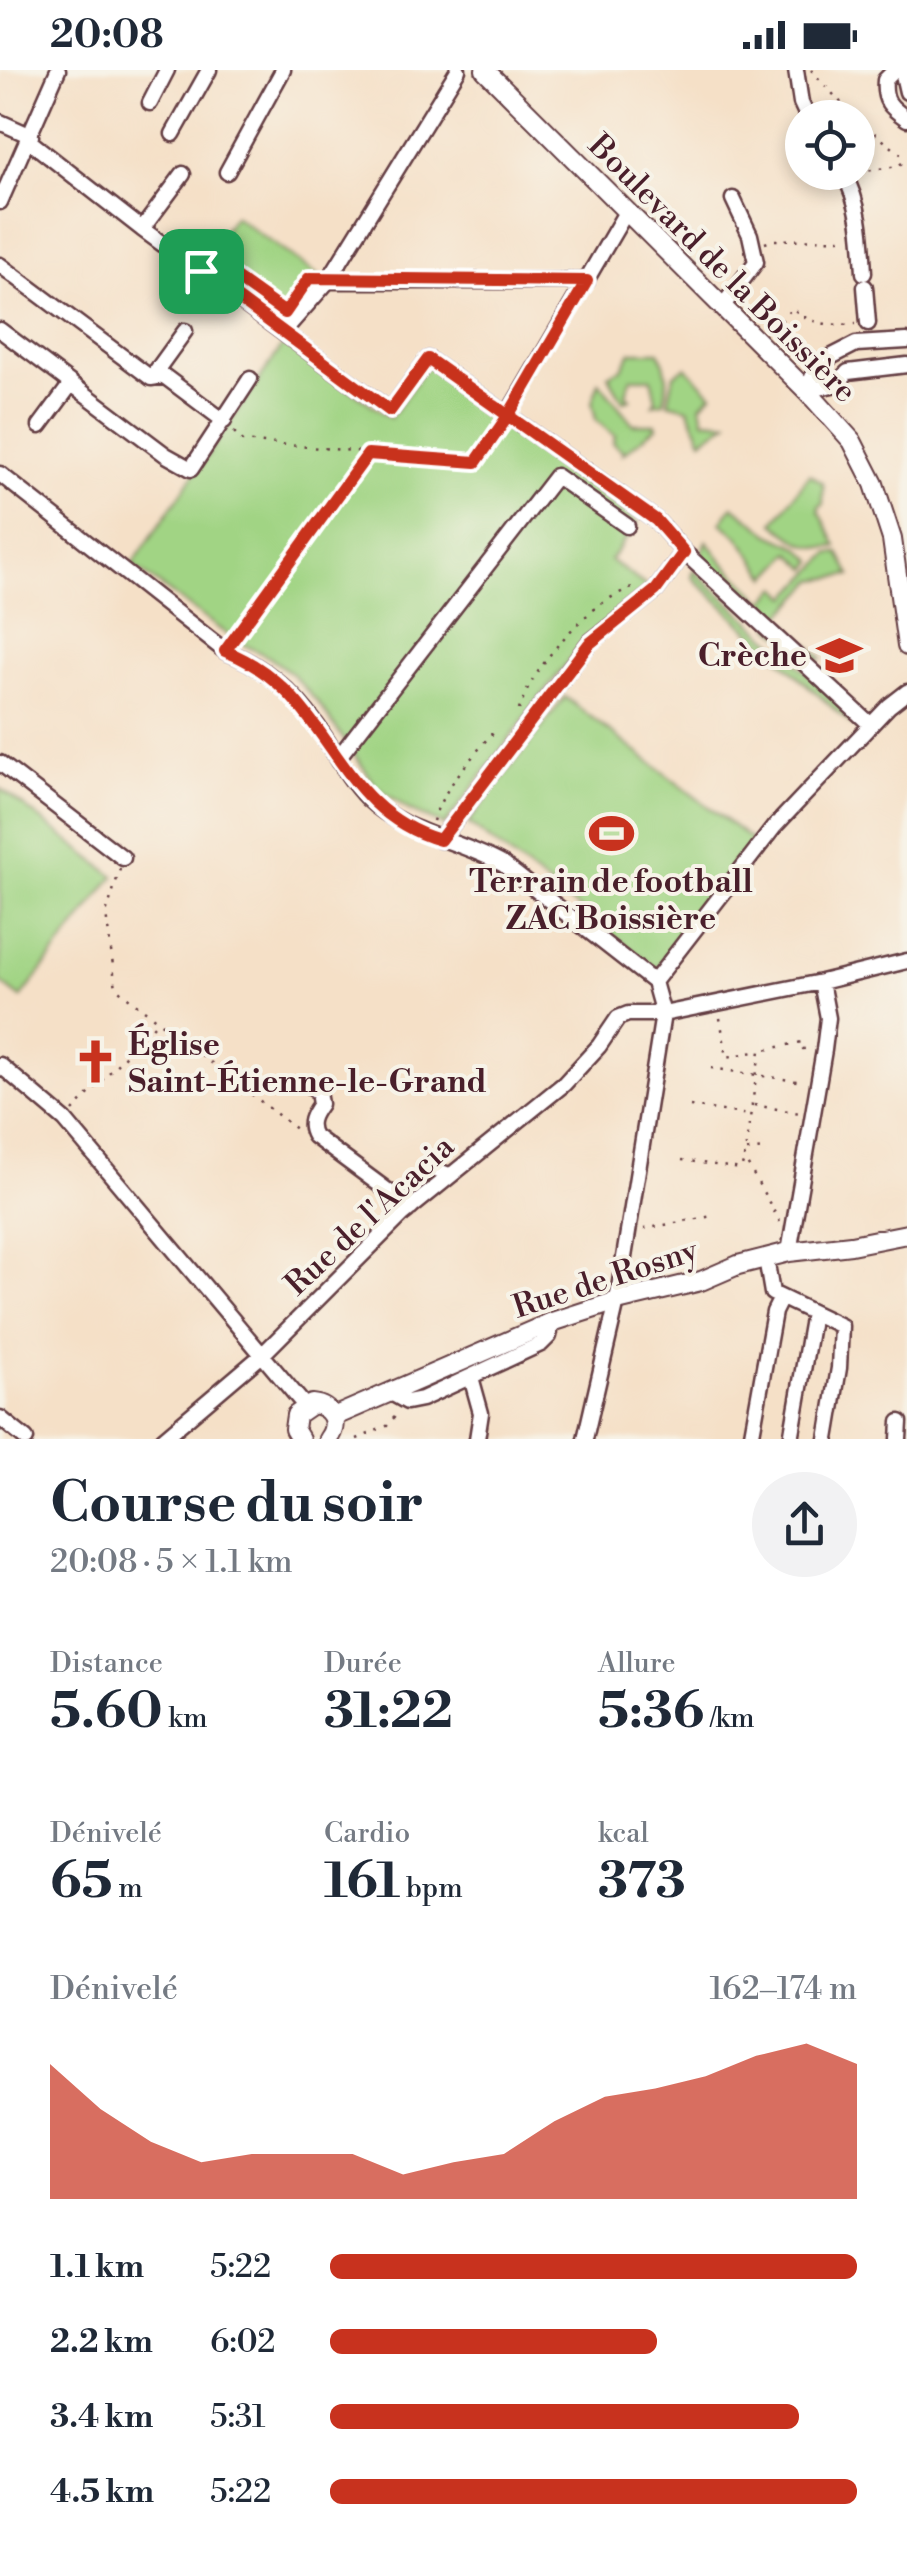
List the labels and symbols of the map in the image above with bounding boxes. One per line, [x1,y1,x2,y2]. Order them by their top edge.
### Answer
street label: Boulevard de la Boissière [579,125,865,411]
pin [159,229,244,314]
school or university icon: Crèche [816,631,864,679]
place label: Crèche [698,636,807,676]
sports icon: Terrain de football ZAC Boissière [587,809,635,857]
place label: Terrain de football ZAC Boissière [469,862,753,939]
place label: Église Saint-Étienne-le-Grand [128,1023,487,1102]
church icon: Église Saint-Étienne-le-Grand [71,1038,119,1086]
street label: Rue de l'Acacia [277,1127,463,1304]
street label: Rue de Rosny [508,1230,703,1328]

